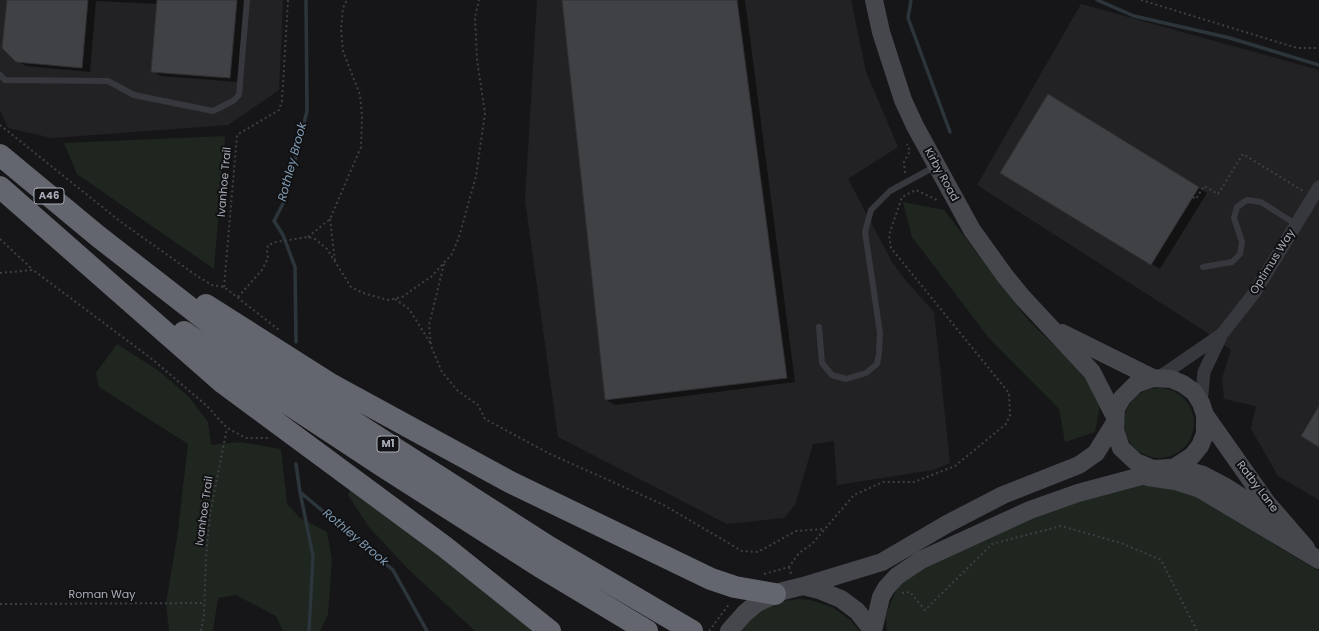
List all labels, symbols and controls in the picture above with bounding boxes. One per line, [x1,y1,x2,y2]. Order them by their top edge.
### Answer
water label: Rothley Brook [276,121,310,203]
street label: Kirby Road [921,146,961,204]
street label: Ivanhoe Trail [215,147,235,217]
road number: A46 [34,188,64,204]
street label: Optimus Way [1248,227,1298,297]
road number: M1 [377,436,399,452]
street label: Ratby Lane [1233,459,1281,515]
street label: Ivanhoe Trail [194,475,216,547]
water label: Rothley Brook [319,506,391,570]
street label: Roman Way [69,588,135,602]

